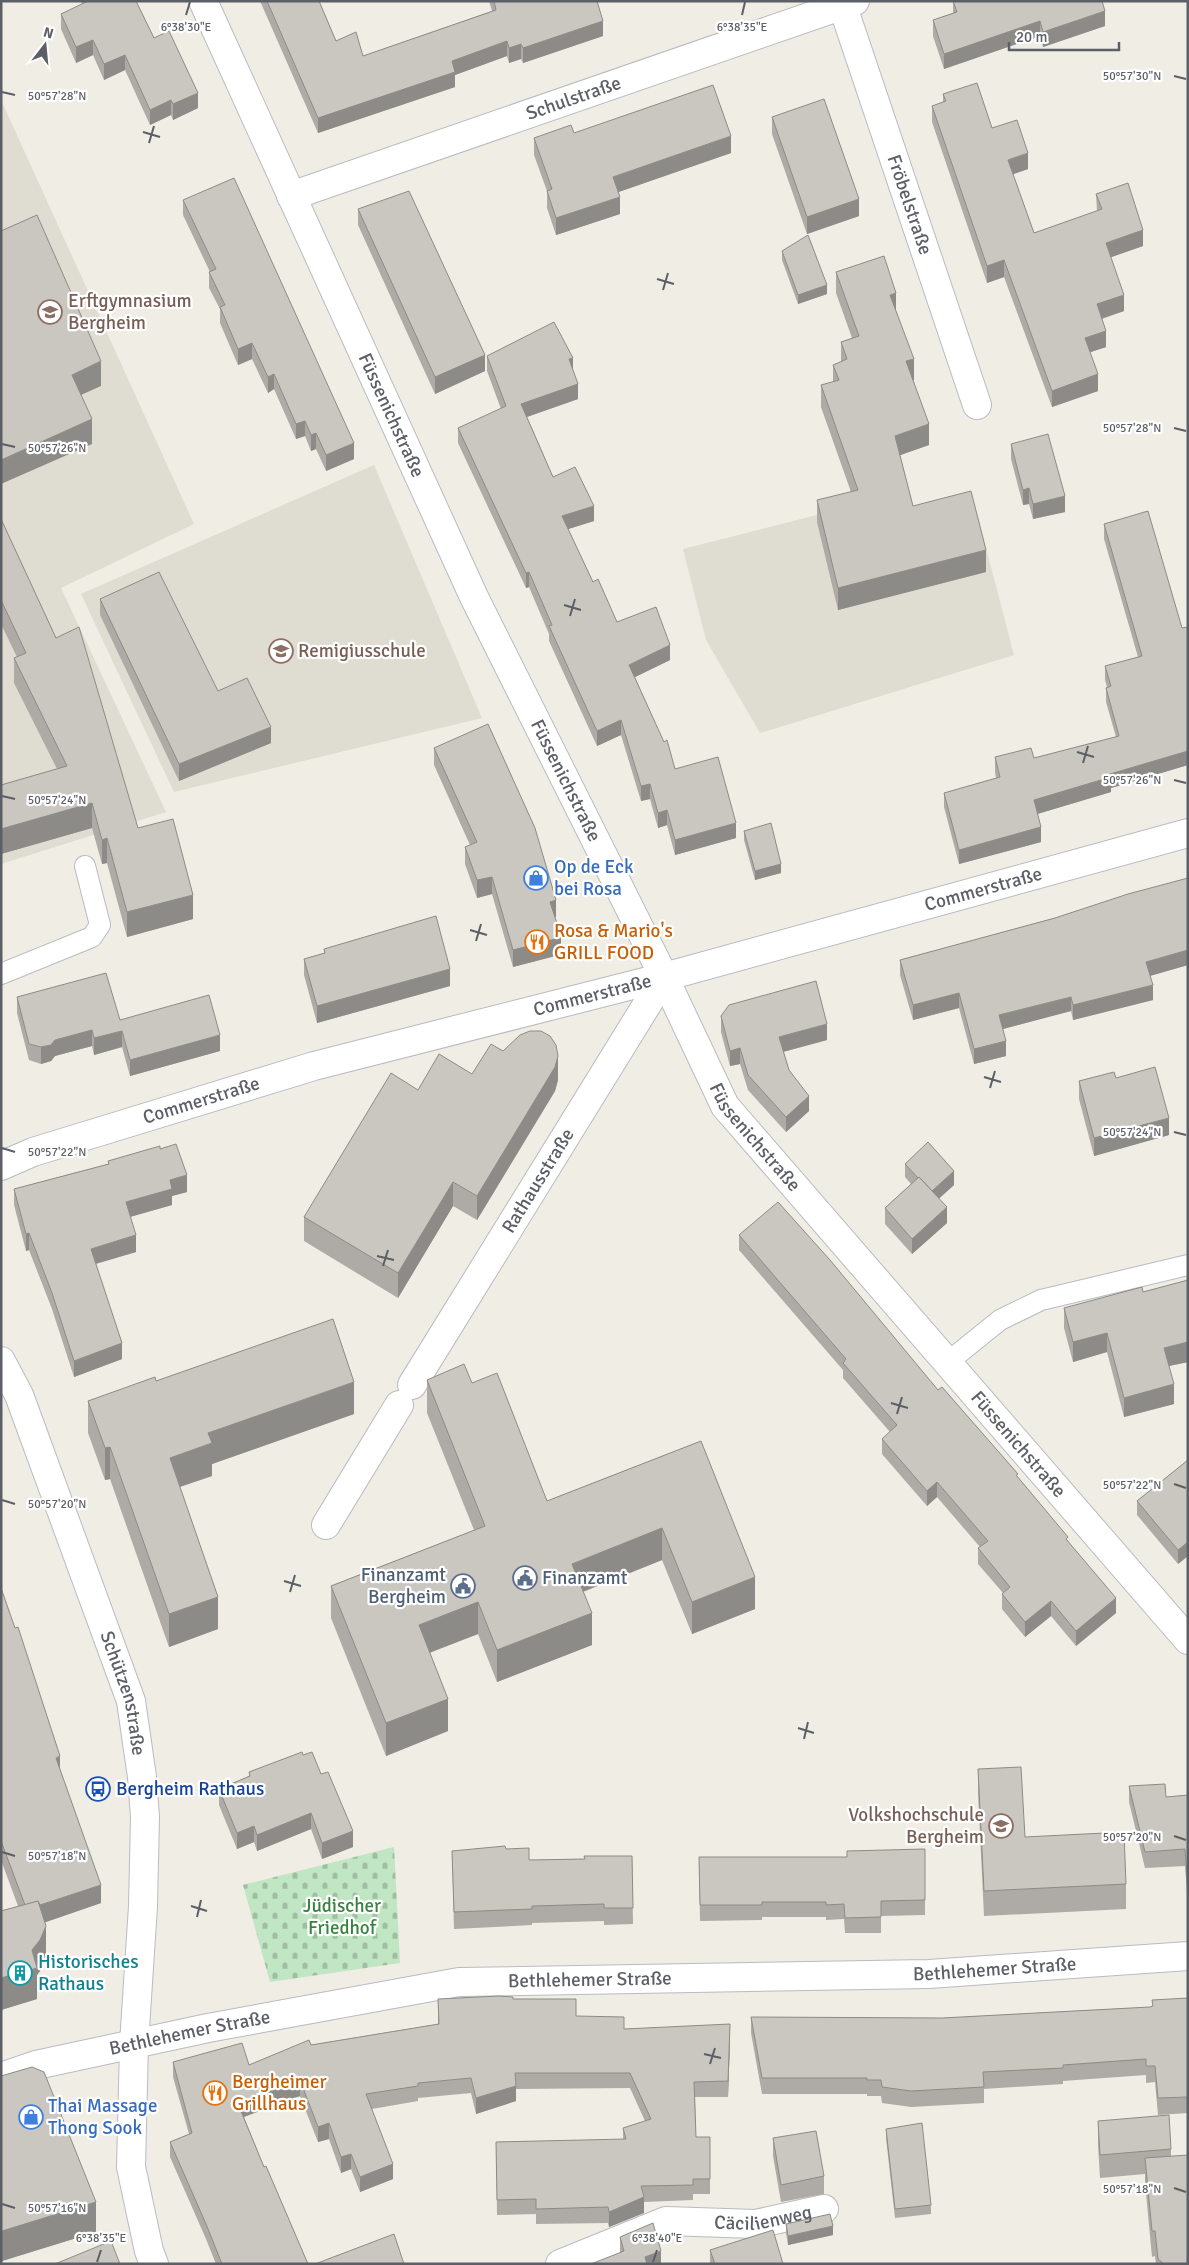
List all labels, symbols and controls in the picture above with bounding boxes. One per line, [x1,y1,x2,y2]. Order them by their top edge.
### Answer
north arrow [20,20,70,70]
text: 6°38'30"E [161,20,212,35]
text: 6°38'35"E [717,20,768,35]
scale bar [1009,20,1119,52]
text: N [41,23,55,42]
text: 20 m [1016,28,1047,46]
text: 50°57'30"N [1103,69,1161,84]
street label: Schulstraße [523,71,624,126]
text: 50°57'28"N [28,89,86,104]
street label: Fröbelstraße [882,152,938,258]
place label: Erftgymnasium Bergheim [68,289,192,335]
school or university icon: Erftgymnasium Bergheim [37,299,63,325]
street label: Füssenichstraße [353,349,430,481]
text: 50°57'28"N [1103,421,1161,436]
text: 50°57'26"N [28,441,86,456]
school or university icon: Remigiusschule [268,638,294,664]
place label: Remigiusschule [298,639,426,663]
street label: Füssenichstraße [525,715,606,846]
text: 50°57'26"N [1103,773,1161,788]
text: 50°57'24"N [28,793,86,808]
place label: Op de Eck bei Rosa [554,855,634,901]
street label: Commerstraße [922,862,1045,917]
shop icon: Op de Eck bei Rosa [523,865,549,891]
place label: Rosa & Mario's GRILL FOOD [554,919,673,965]
restaurant icon: Rosa & Mario's GRILL FOOD [524,929,550,955]
street label: Commerstraße [531,969,654,1022]
street label: Commerstraße [140,1071,263,1130]
street label: Füssenichstraße [704,1079,806,1197]
street label: Rathausstraße [497,1124,580,1238]
text: 50°57'24"N [1103,1125,1161,1140]
text: 50°57'22"N [28,1145,86,1160]
street label: Füssenichstraße [965,1386,1071,1503]
text: 50°57'22"N [1103,1478,1161,1493]
text: 50°57'20"N [28,1497,86,1512]
place label: Finanzamt Bergheim [361,1563,446,1609]
public building icon: Finanzamt [512,1565,538,1591]
place label: Finanzamt [542,1566,628,1590]
public building icon: Finanzamt Bergheim [450,1573,476,1599]
street label: Schützenstraße [94,1628,151,1757]
bus stop icon: Bergheim Rathaus [85,1776,111,1802]
place label: Bergheim Rathaus [116,1777,264,1801]
place label: Volkshochschule Bergheim [848,1803,984,1849]
school or university icon: Volkshochschule Bergheim [988,1813,1014,1839]
text: 50°57'20"N [1103,1830,1161,1845]
text: 50°57'18"N [28,1849,86,1864]
park label: Jüdischer Friedhof [303,1894,381,1940]
place label: Historisches Rathaus [38,1950,139,1996]
street label: Bethlehemer Straße [913,1952,1077,1986]
building icon: Historisches Rathaus [7,1960,33,1986]
street label: Bethlehemer Straße [508,1966,672,1993]
street label: Bethlehemer Straße [107,2005,272,2061]
place label: Bergheimer Grillhaus [232,2070,327,2116]
restaurant icon: Bergheimer Grillhaus [202,2080,228,2106]
place label: Thai Massage Thong Sook [48,2094,157,2140]
shop icon: Thai Massage Thong Sook [18,2104,44,2130]
text: 50°57'18"N [1103,2182,1161,2197]
street label: Cäcilienweg [714,2200,814,2236]
text: 50°57'16"N [28,2201,86,2216]
text: 6°38'35"E [76,2231,127,2246]
text: 6°38'40"E [632,2231,683,2246]

